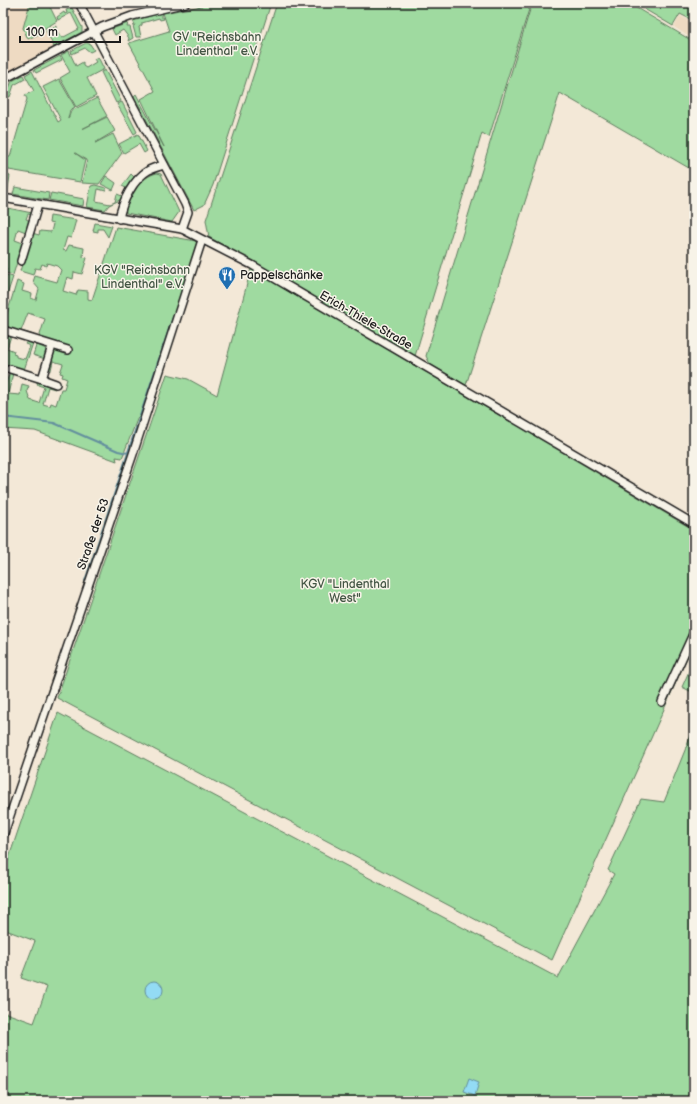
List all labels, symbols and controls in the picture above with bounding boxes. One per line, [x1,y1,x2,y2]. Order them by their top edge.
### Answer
scale bar [20,18,120,44]
text: 100 m [26,25,58,40]
park label: GV "Reichsbahn Lindenthal" e.V. [173,30,261,59]
park label: KGV "Reichsbahn Lindenthal" e.V. [94,263,190,292]
restaurant icon: Pappelschänke [217,265,237,290]
place label: Pappelschänke [240,268,323,283]
street label: Erich-Thiele-Straße [317,288,415,353]
street label: Straße der 53 [74,496,113,572]
park label: KGV "Lindenthal West" [301,577,389,606]

